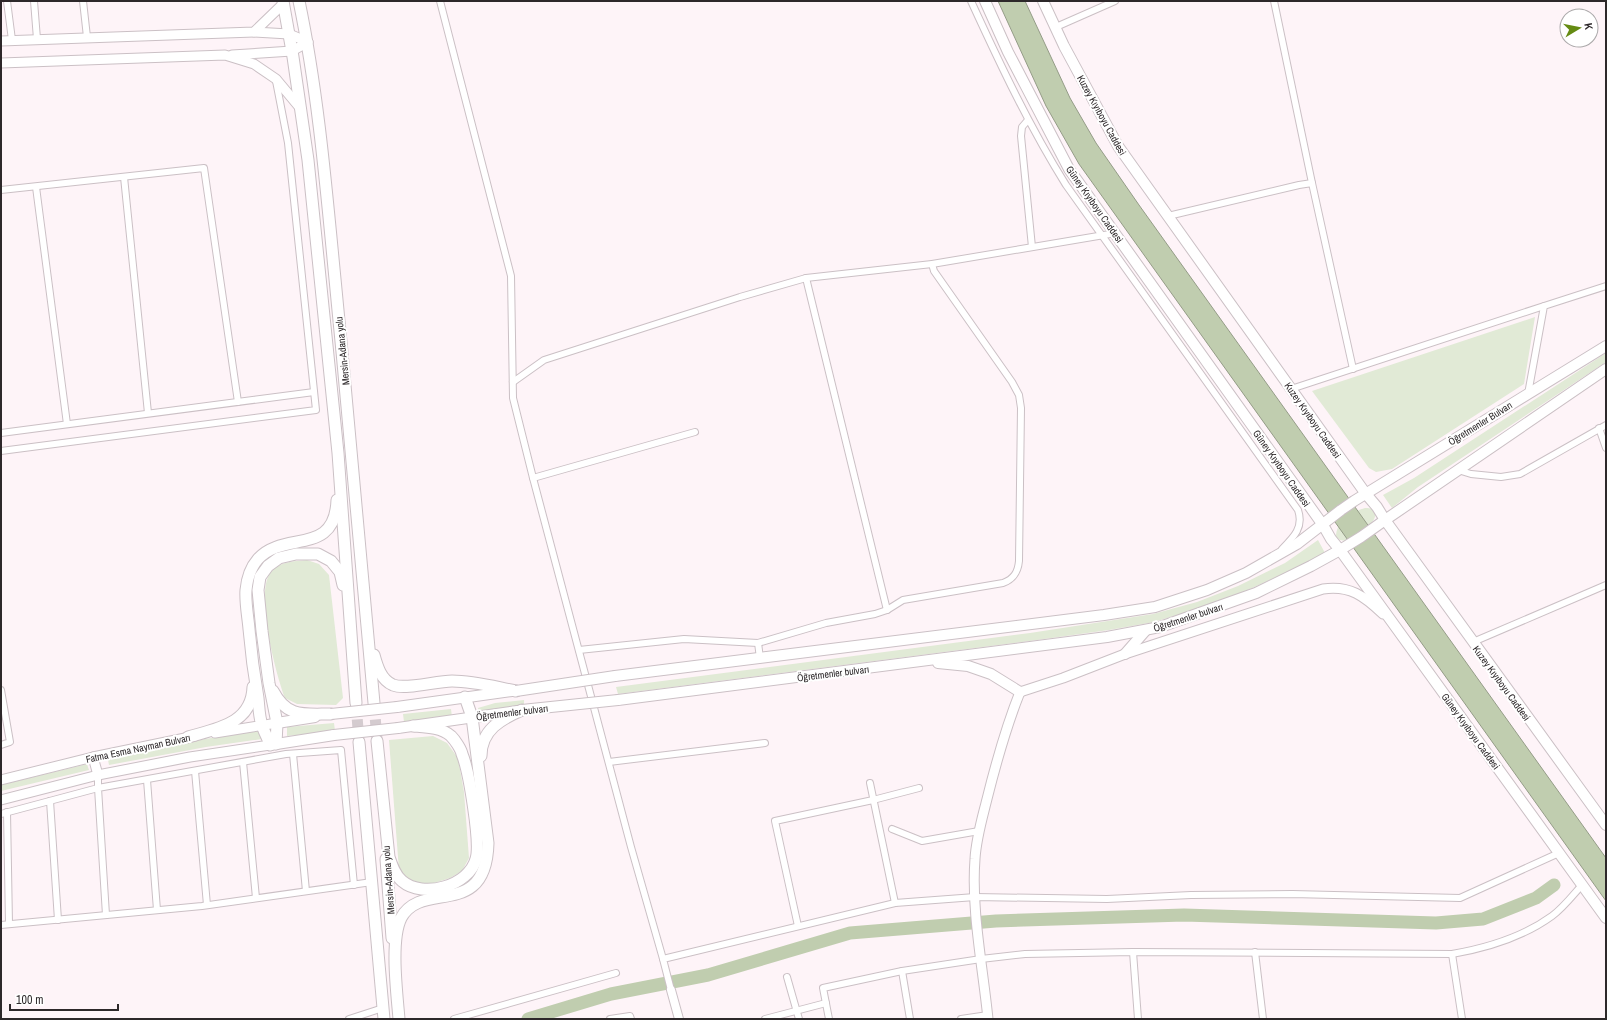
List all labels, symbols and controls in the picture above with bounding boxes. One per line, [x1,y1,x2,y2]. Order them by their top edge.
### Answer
north arrow [1559,8,1599,48]
text: K [1581,22,1596,31]
street label: Kuzey Kıyıboyu Caddesi [1074,73,1129,158]
street label: Güney Kıyıboyu Caddesi [1063,163,1126,245]
street label: Mersin-Adana yolu [332,316,353,386]
street label: Kuzey Kıyıboyu Caddesi [1282,380,1344,461]
street label: Öğretmenler Bulvarı [1446,398,1515,448]
street label: Güney Kıyıboyu Caddesi [1250,427,1313,509]
street label: Öğretmenler bulvarı [1152,600,1225,635]
street label: Kuzey Kıyıboyu Caddesi [1470,643,1533,723]
street label: Öğretmenler bulvarı [796,663,870,684]
street label: Güney Kıyıboyu Caddesi [1439,691,1503,772]
street label: Öğretmenler bulvarı [475,702,549,723]
street label: Fatma Esma Nayman Bulvarı [85,731,192,766]
street label: Mersin-Adana yolu [380,845,397,915]
scale bar [10,986,118,1012]
text: 100 m [16,992,43,1008]

